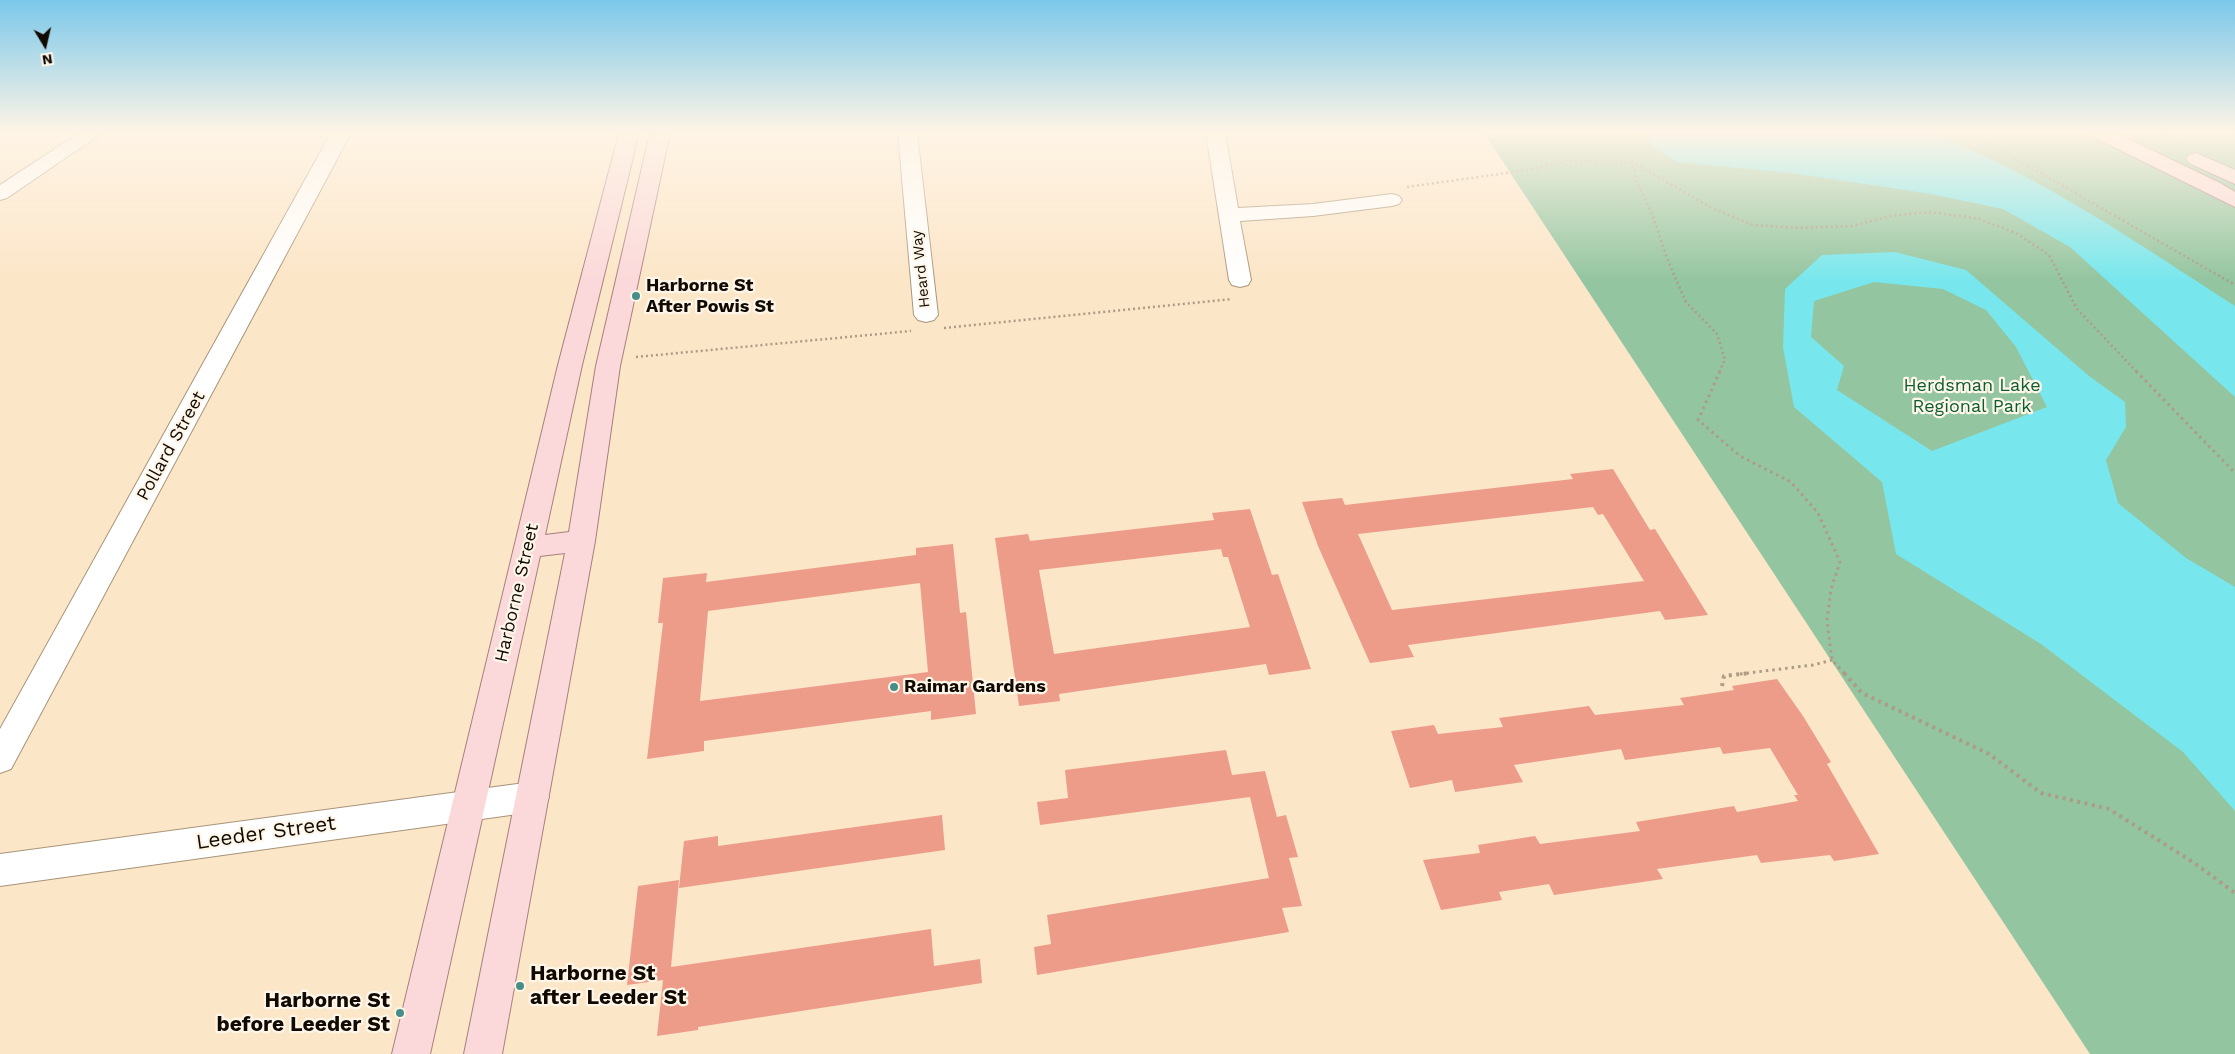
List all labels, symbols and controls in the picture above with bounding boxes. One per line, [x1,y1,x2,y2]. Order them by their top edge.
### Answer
north arrow [20,20,70,70]
text: N [41,51,54,69]
street label: Heard Way [908,229,934,309]
place label: Harborne St After Powis St [646,275,774,318]
marker: Harborne St After Powis St [630,290,642,302]
park label: Herdsman Lake Regional Park [1903,375,2041,418]
street label: Pollard Street [132,388,210,504]
street label: Harborne Street [491,521,543,665]
place label: Raimar Gardens [904,676,1046,698]
marker: Raimar Gardens [888,681,900,693]
street label: Leeder Street [195,811,337,855]
place label: Harborne St after Leeder St [530,961,686,1011]
marker: Harborne St after Leeder St [514,980,526,992]
place label: Harborne St before Leeder St [217,988,390,1038]
marker: Harborne St before Leeder St [394,1007,406,1019]

